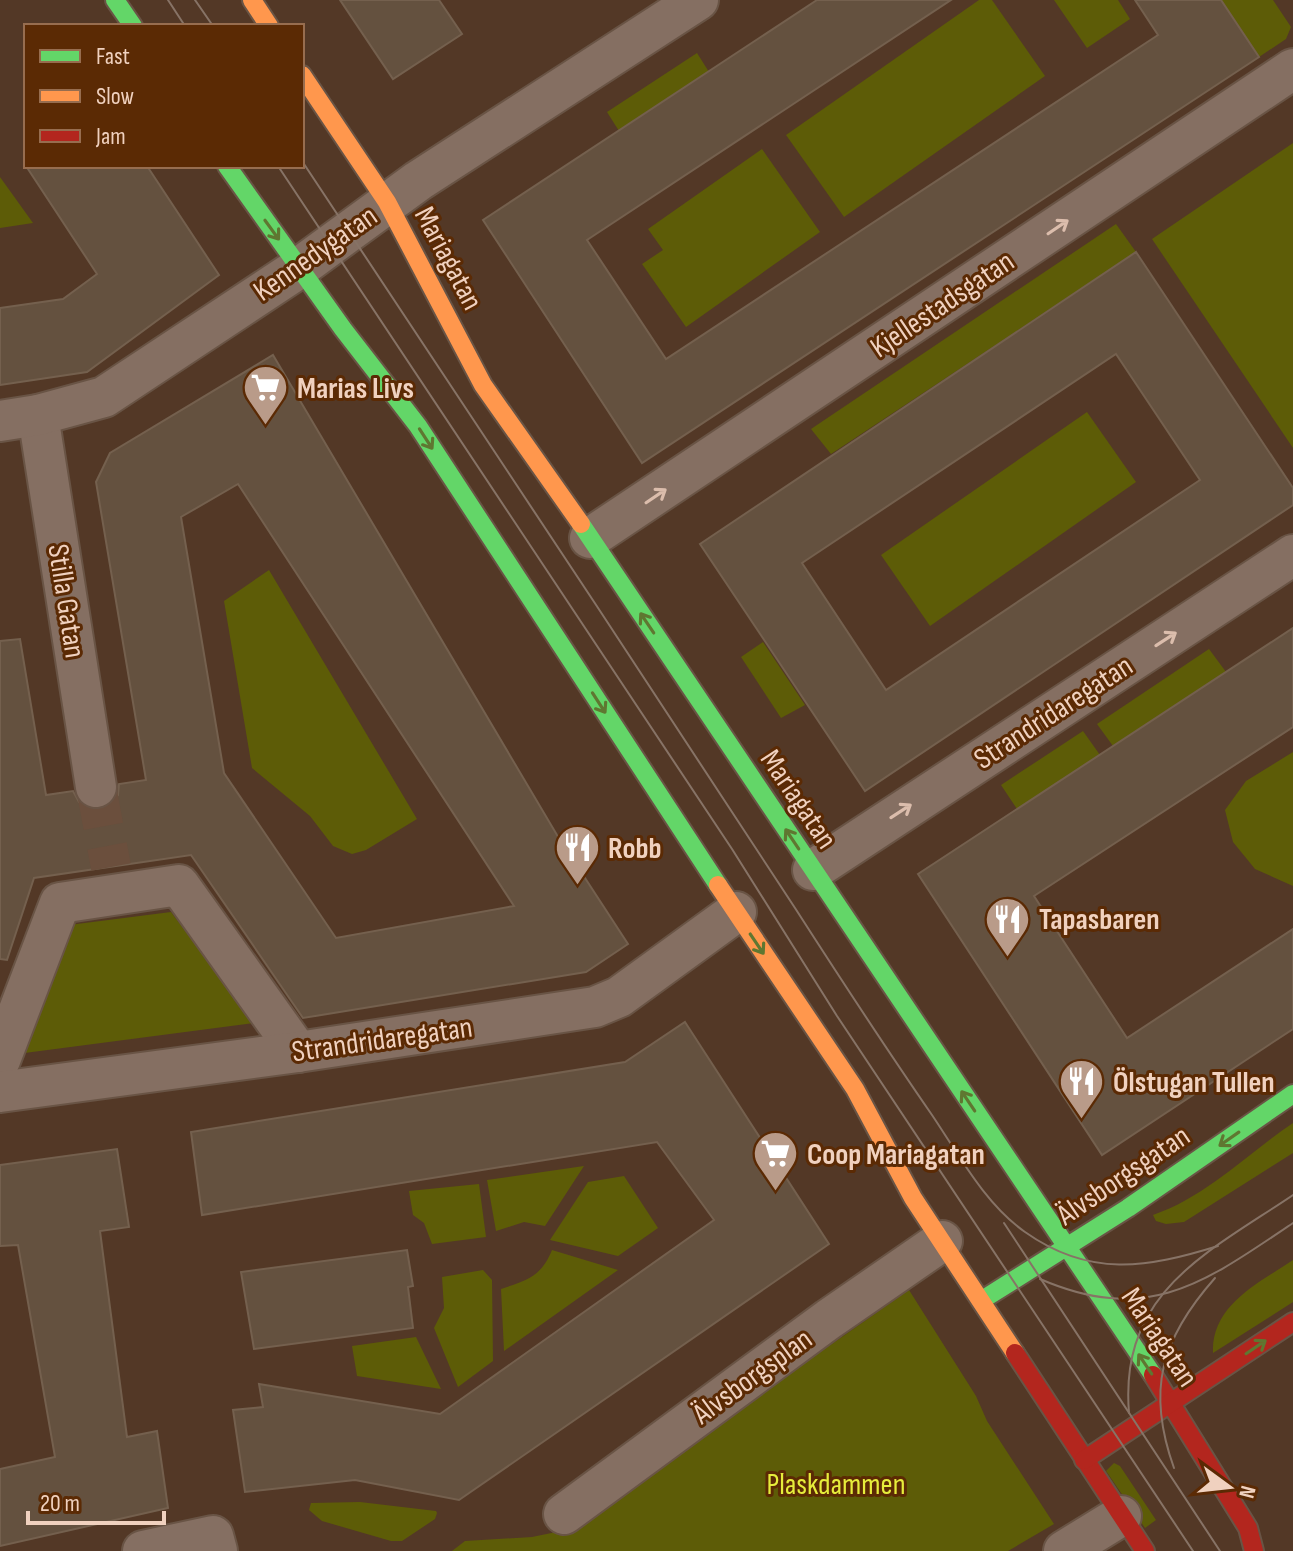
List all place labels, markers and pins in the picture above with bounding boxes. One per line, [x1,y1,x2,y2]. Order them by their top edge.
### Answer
supermarket icon: Marias Livs [242,364,290,427]
place label: Marias Livs [297,371,414,407]
restaurant icon: Robb [553,824,601,887]
place label: Robb [608,831,662,867]
restaurant icon: Tapasbaren [984,895,1032,958]
place label: Tapasbaren [1039,902,1160,938]
restaurant icon: Ölstugan Tullen [1058,1058,1106,1121]
place label: Ölstugan Tullen [1113,1065,1275,1101]
supermarket icon: Coop Mariagatan [752,1130,800,1193]
place label: Coop Mariagatan [807,1137,985,1173]

